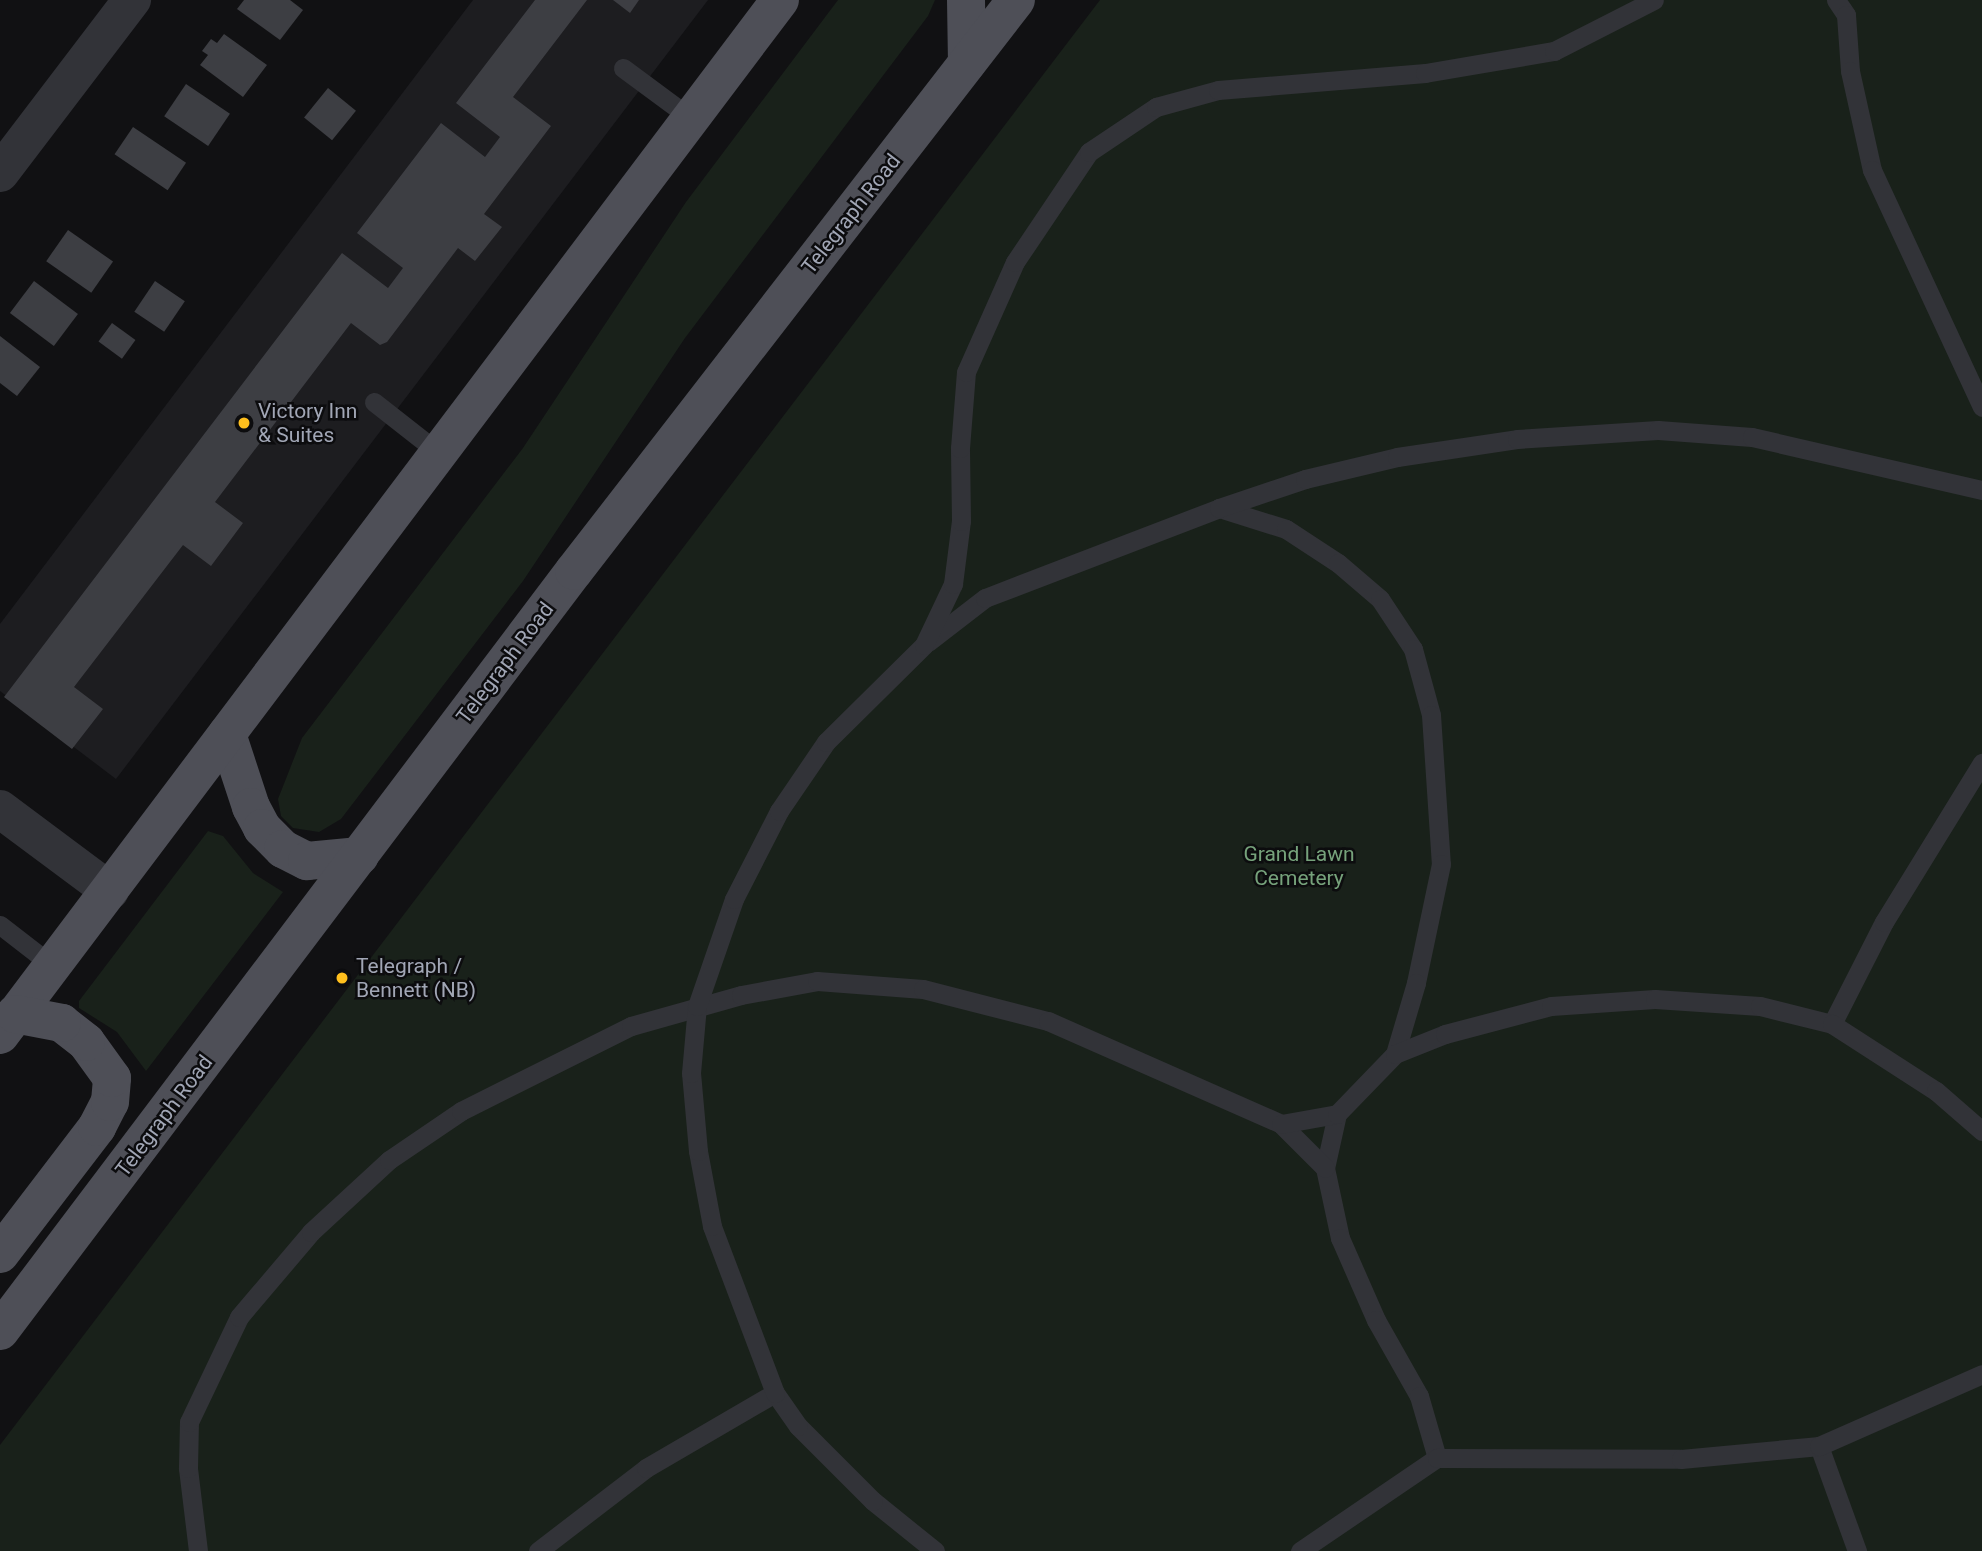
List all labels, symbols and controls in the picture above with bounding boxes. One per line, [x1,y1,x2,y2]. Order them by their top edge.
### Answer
street label: Telegraph Road [796,149,906,279]
place label: Victory Inn & Suites [258,398,357,448]
marker: Victory Inn & Suites [236,415,252,431]
street label: Telegraph Road [451,597,559,729]
park label: Grand Lawn Cemetery [1243,841,1355,891]
place label: Telegraph / Bennett (NB) [356,953,476,1003]
marker: Telegraph / Bennett (NB) [334,970,350,986]
street label: Telegraph Road [110,1050,218,1182]

